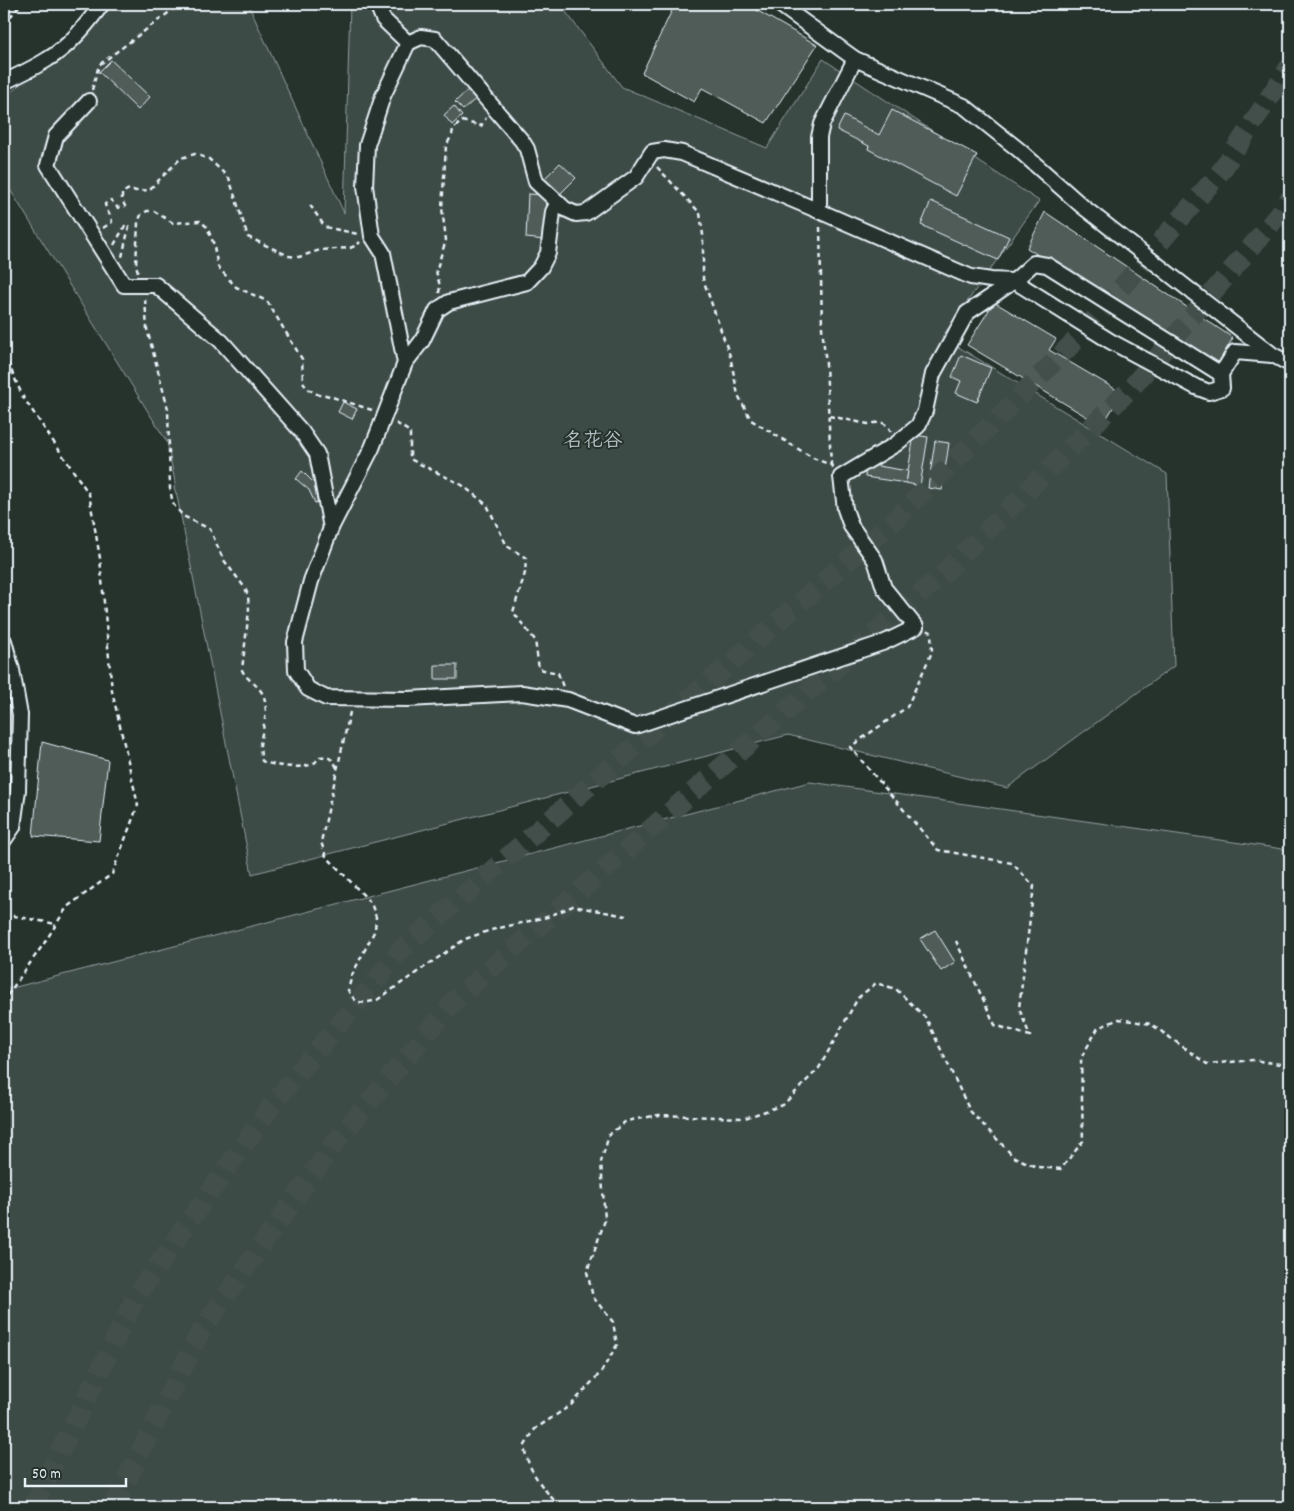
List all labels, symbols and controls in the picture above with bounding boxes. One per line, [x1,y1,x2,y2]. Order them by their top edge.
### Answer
park label: 名花谷 [563,428,623,456]
scale bar [25,1456,126,1488]
text: 50 m [32,1464,61,1486]

